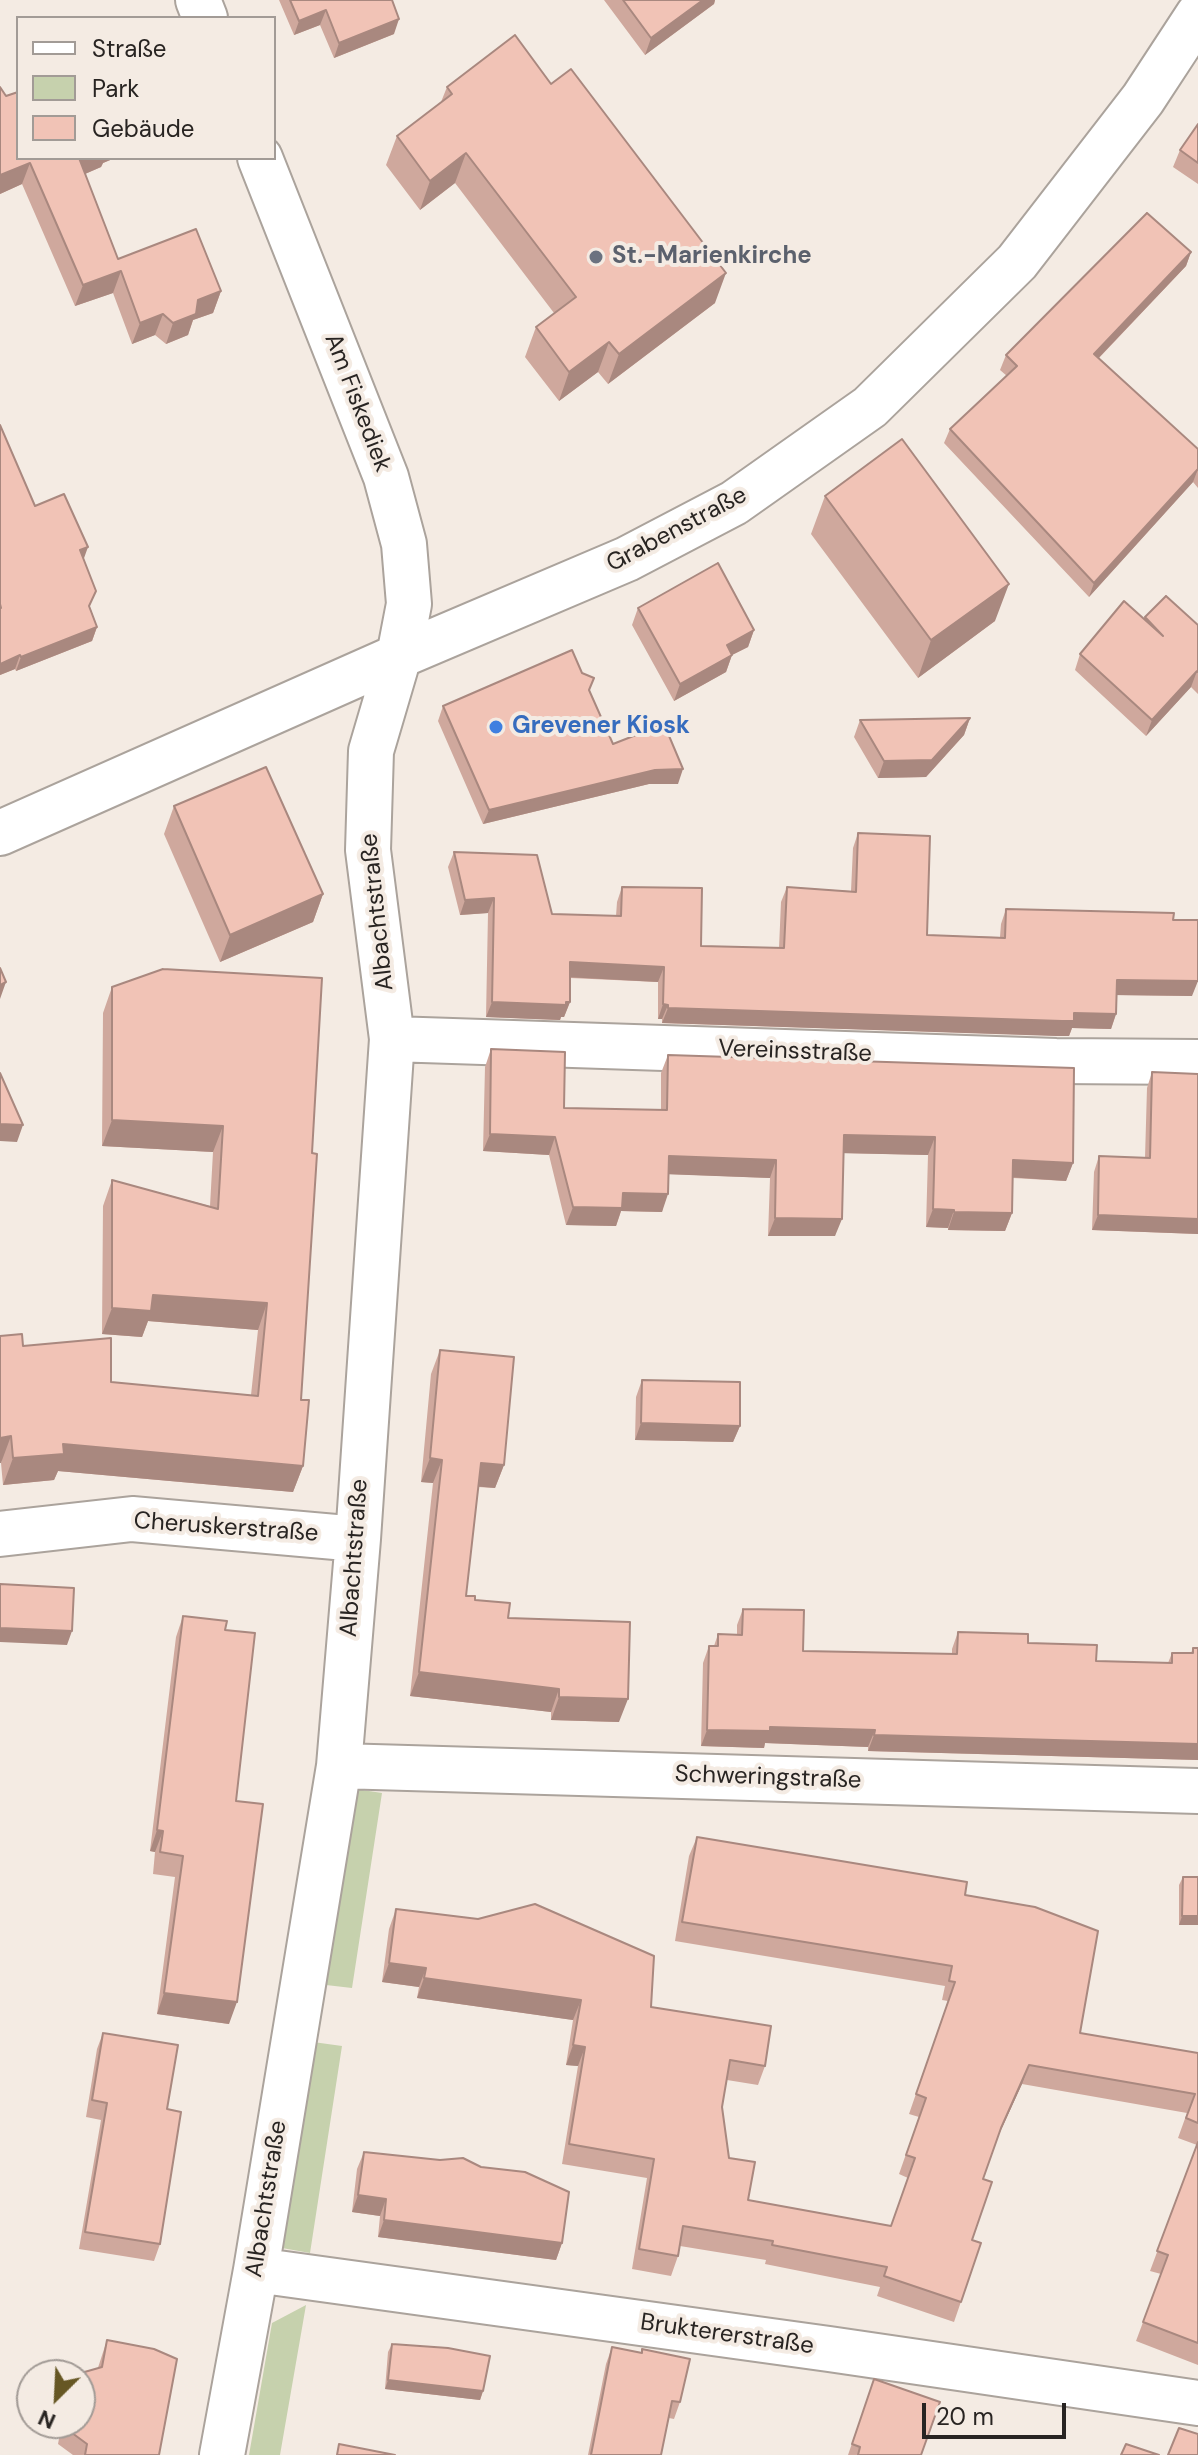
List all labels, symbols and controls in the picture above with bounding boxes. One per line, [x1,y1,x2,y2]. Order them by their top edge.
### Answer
legend [16,16,276,160]
text: Straße [92,33,166,64]
text: Park [92,73,139,104]
text: Gebäude [92,113,194,144]
place label: St.-Marienkirche [612,243,812,271]
marker: St.-Marienkirche [587,248,605,266]
street label: Am Fiskediek [317,330,397,476]
street label: Grabenstraße [602,481,752,579]
place label: Grevener Kiosk [512,713,690,741]
marker: Grevener Kiosk [487,718,505,736]
street label: Albachtstraße [355,832,401,992]
street label: Vereinsstraße [718,1035,872,1069]
street label: Albachtstraße [335,1478,375,1638]
street label: Cheruskerstraße [133,1507,319,1549]
street label: Schweringstraße [674,1760,862,1796]
street label: Albachtstraße [240,2119,294,2279]
street label: Bruktererstraße [638,2309,816,2361]
north arrow [16,2359,96,2439]
scale bar [926,2387,1070,2437]
text: 20 m [936,2401,994,2432]
text: N [34,2403,60,2436]

